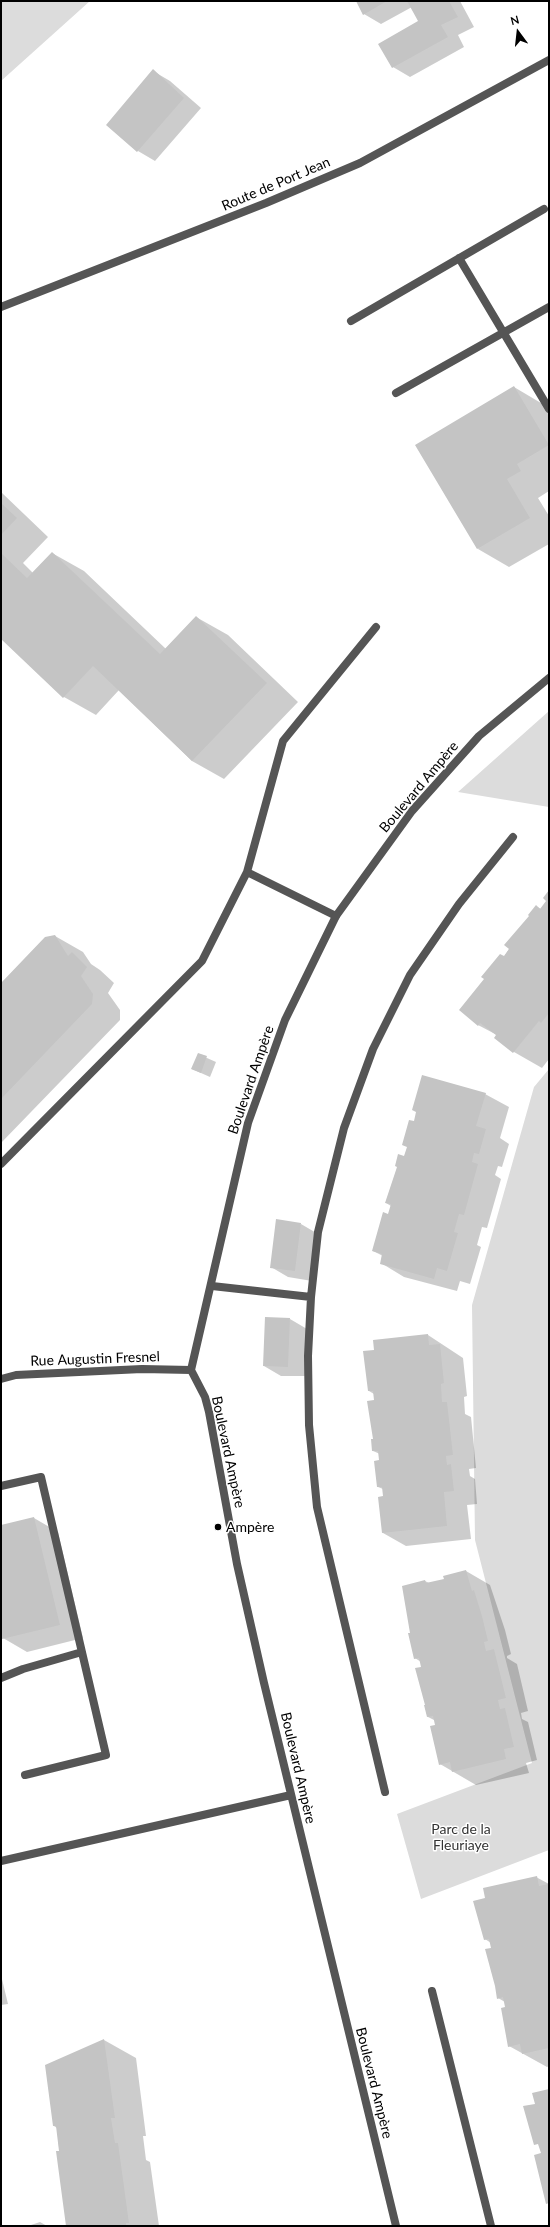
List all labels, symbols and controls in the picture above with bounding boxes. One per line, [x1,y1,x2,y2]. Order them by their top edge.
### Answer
north arrow [498,12,538,52]
text: N [509,13,521,27]
street label: Route de Port Jean [219,154,333,214]
street label: Boulevard Ampère [376,738,462,836]
street label: Boulevard Ampère [225,1023,277,1137]
street label: Rue Augustin Fresnel [30,1348,160,1370]
street label: Boulevard Ampère [208,1395,248,1509]
place label: Ampère [226,1519,274,1535]
marker: Ampère [213,1522,223,1532]
street label: Boulevard Ampère [277,1711,319,1825]
park label: Parc de la Fleuriaye [431,1821,491,1854]
street label: Boulevard Ampère [352,2026,396,2140]

